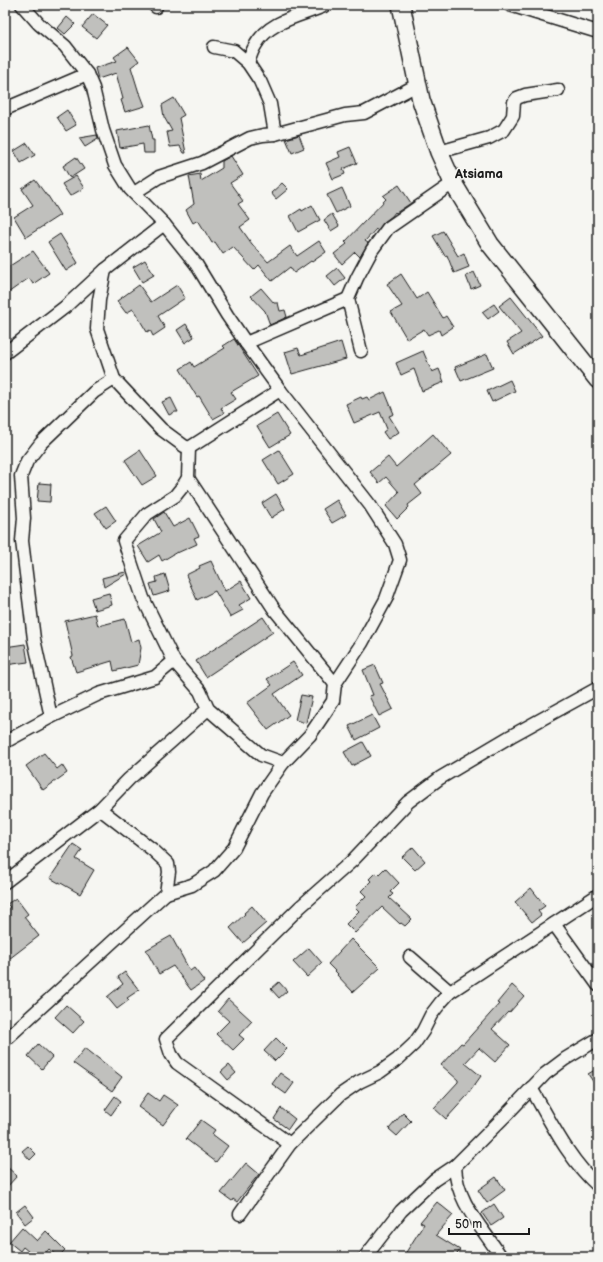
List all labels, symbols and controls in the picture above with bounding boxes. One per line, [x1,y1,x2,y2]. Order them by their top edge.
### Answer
district label: Atsiama [454,166,503,182]
scale bar [449,1210,529,1236]
text: 50 m [455,1217,482,1232]

